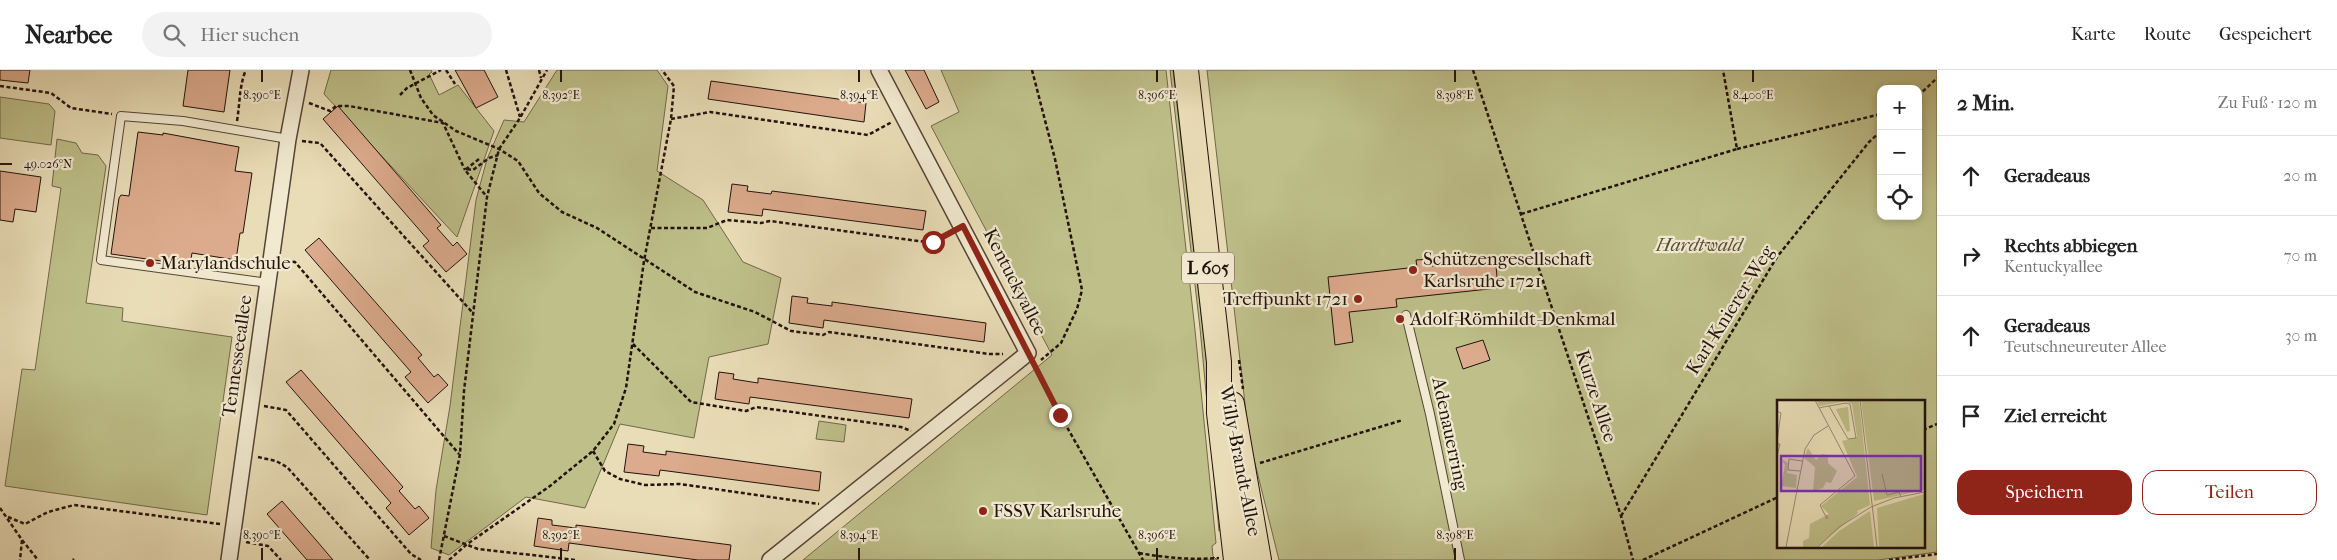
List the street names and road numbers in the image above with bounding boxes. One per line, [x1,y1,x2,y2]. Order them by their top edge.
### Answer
street label: Kentuckyallee [979,225,1051,339]
street label: Karl-Knierer-Weg [1681,241,1779,379]
road number: L 605 [1182,252,1234,284]
street label: Tennesseeallee [218,294,256,418]
street label: Kurze Allee [1571,347,1621,445]
street label: Adenauerring [1427,375,1473,493]
street label: Willy-Brandt-Allee [1214,383,1265,538]

